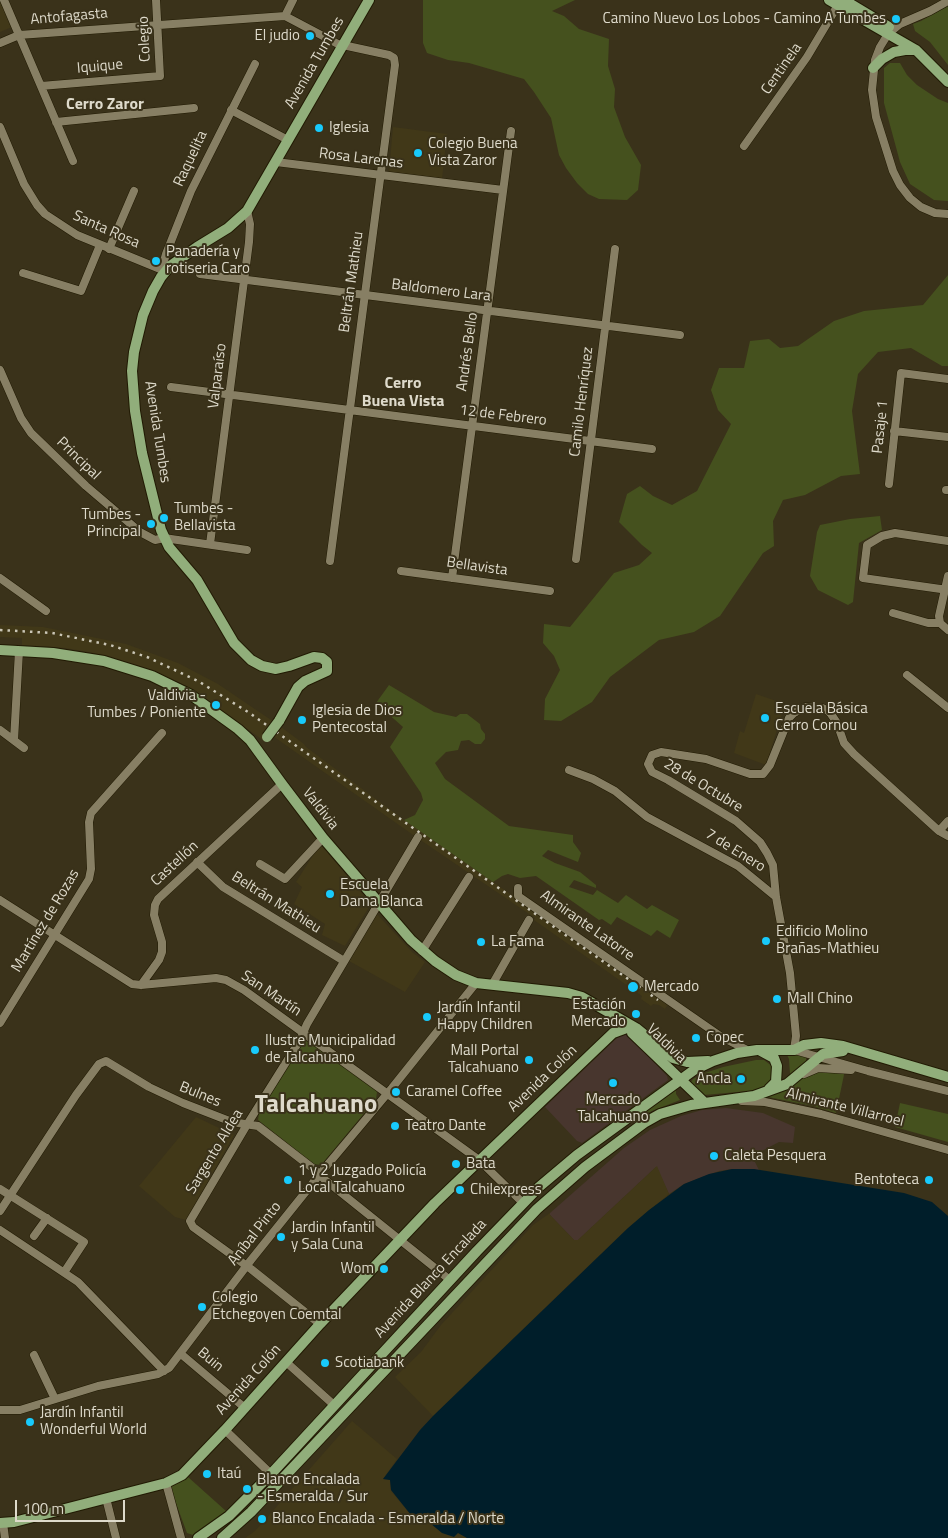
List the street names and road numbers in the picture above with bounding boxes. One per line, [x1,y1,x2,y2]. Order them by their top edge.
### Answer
street label: Antofagasta [30,5,108,29]
street label: Avenida Tumbes [281,14,349,112]
street label: Colegio [135,16,155,62]
street label: Centinela [758,40,806,98]
street label: Iquique [76,56,124,78]
street label: Raquelita [170,128,212,190]
street label: Rosa Larenas [318,145,404,173]
street label: Santa Rosa [70,207,142,253]
street label: Beltrán Mathieu [336,230,368,334]
street label: Baldomero Lara [390,276,492,306]
street label: Andrés Bello [454,311,482,393]
street label: Valparaíso [205,342,231,410]
street label: Camilo Henríquez [566,346,598,458]
street label: Avenida Tumbes [140,380,174,484]
street label: Pasaje 1 [869,400,893,454]
street label: 12 de Febrero [458,402,548,430]
street label: Principal [52,434,104,484]
street label: Bellavista [445,554,509,580]
street label: 28 de Octubre [660,755,746,817]
street label: Valdivia [298,784,342,834]
street label: 7 de Enero [702,826,768,876]
street label: Castellón [148,838,202,890]
street label: Martínez de Rozas [8,866,84,976]
street label: Beltrán Mathieu [228,868,324,938]
street label: Almirante Latorre [536,887,638,965]
street label: San Martín [237,967,305,1021]
street label: Valdivia [642,1021,690,1067]
street label: Avenida Colón [505,1042,581,1116]
street label: Bulnes [177,1079,223,1111]
street label: Almirante Villarroel [784,1085,906,1131]
street label: Sargento Aldea [183,1106,247,1198]
street label: Aníbal Pinto [225,1199,285,1269]
street label: Avenida Blanco Encalada [371,1216,491,1342]
street label: Avenida Colón [213,1341,285,1419]
street label: Buin [193,1344,227,1376]

